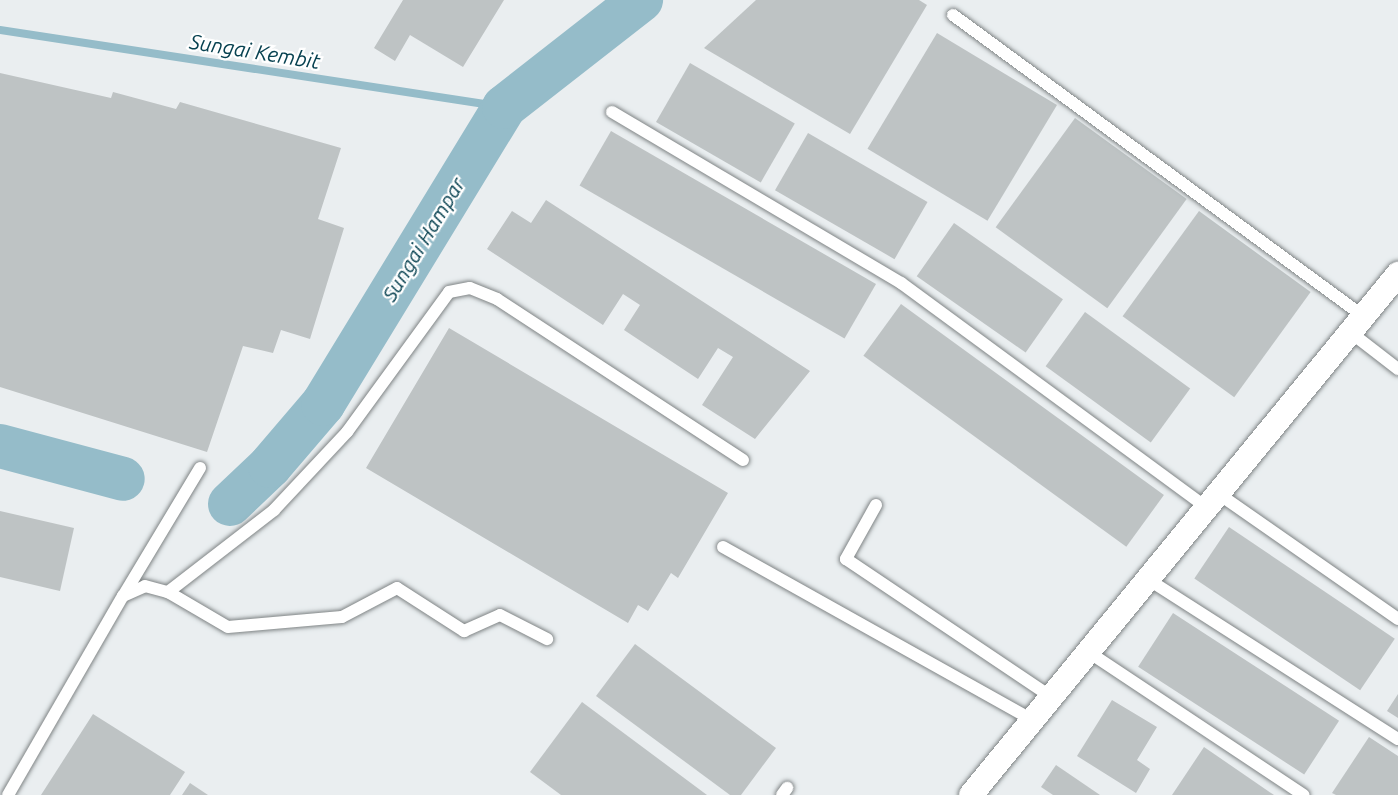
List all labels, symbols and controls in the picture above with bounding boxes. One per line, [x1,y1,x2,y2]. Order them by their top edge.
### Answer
water label: Sungai Kembit [188,28,322,74]
water label: Sungai Hampar [376,172,470,306]

